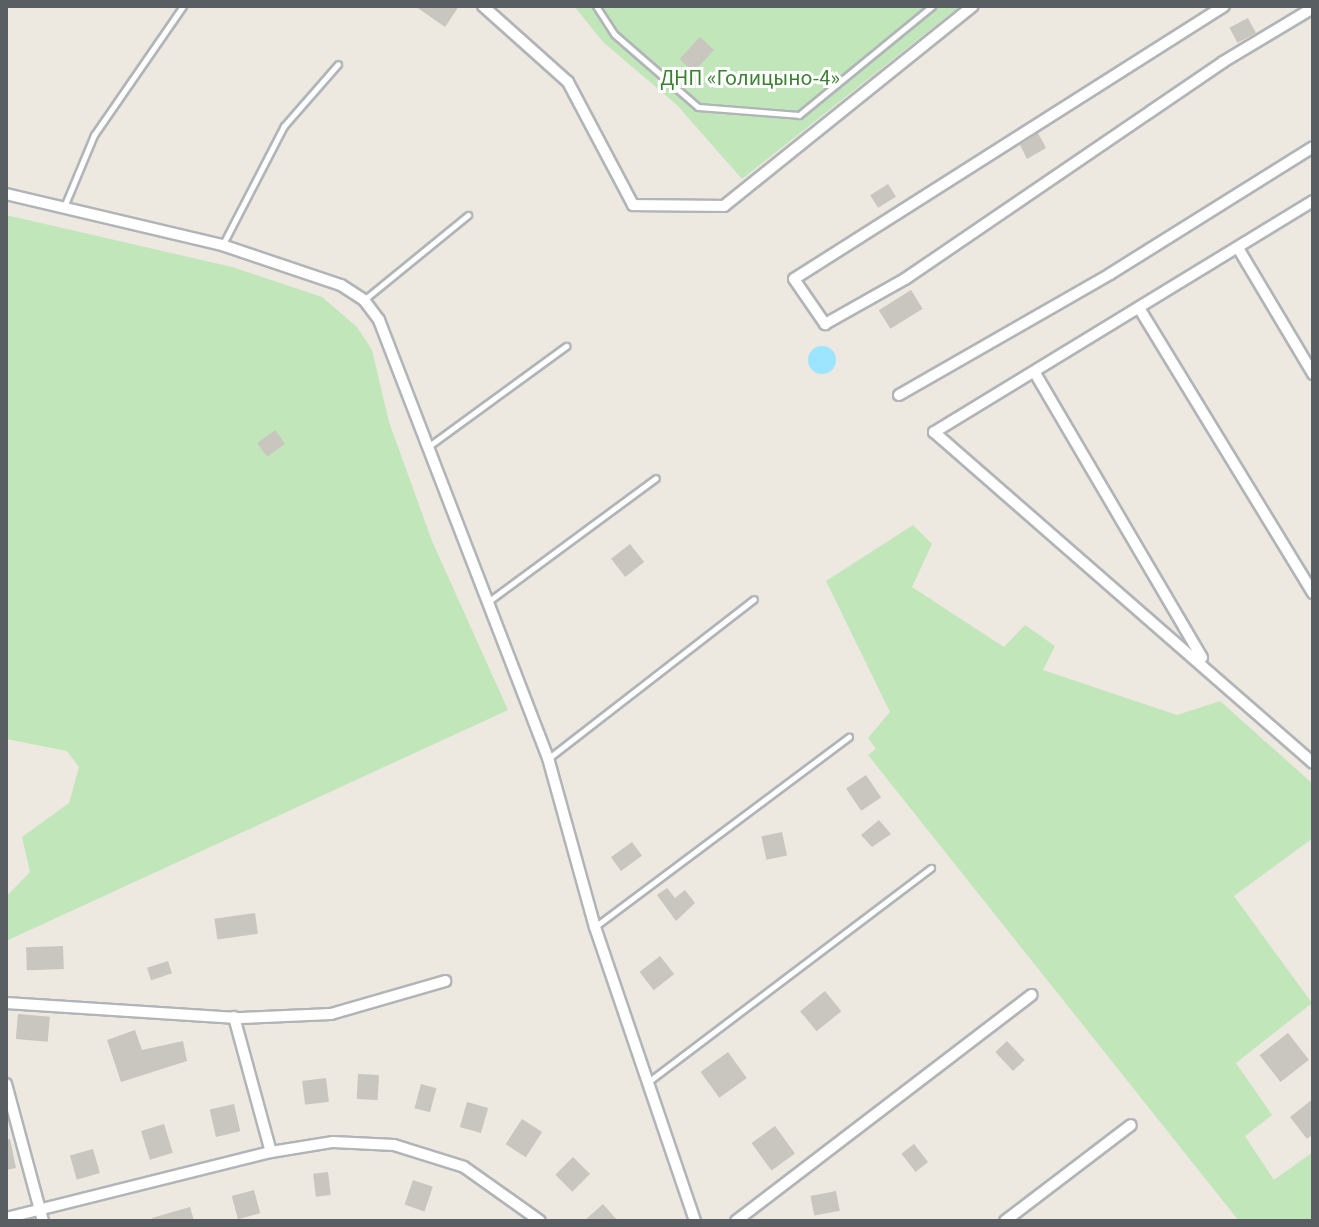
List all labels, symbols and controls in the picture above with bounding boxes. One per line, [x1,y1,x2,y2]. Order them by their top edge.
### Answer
park label: ДНП «Голицыно-4» [660,66,840,92]

